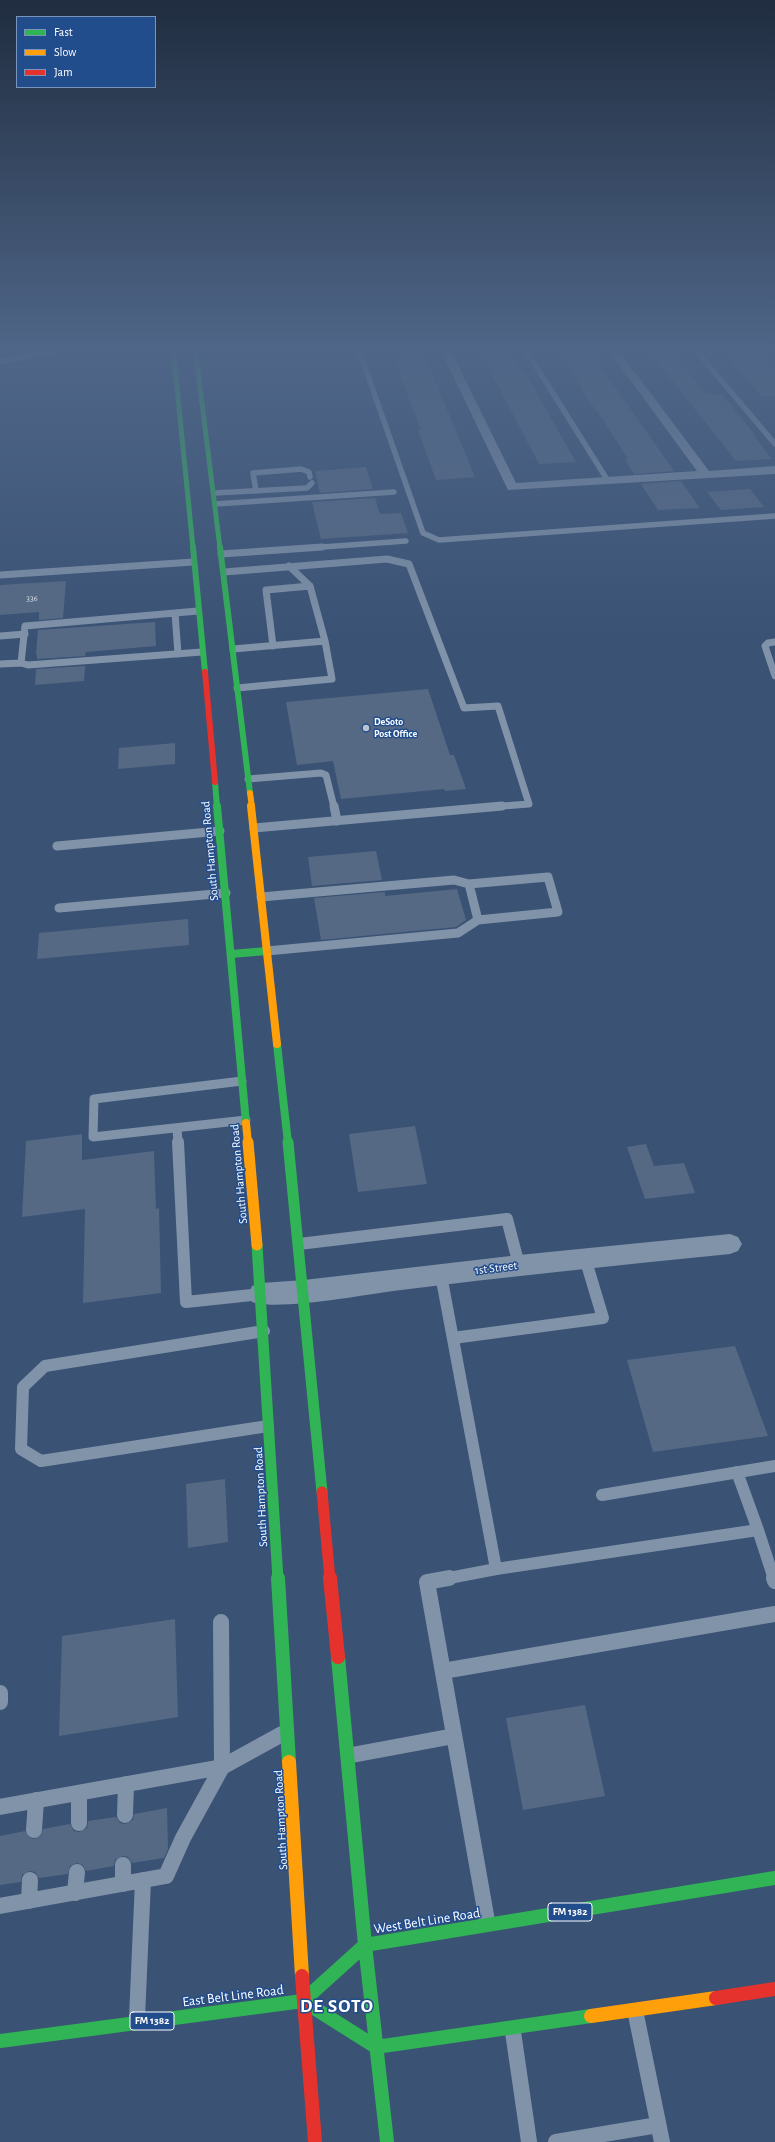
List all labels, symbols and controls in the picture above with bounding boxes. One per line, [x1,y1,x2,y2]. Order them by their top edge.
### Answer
legend [16,16,156,88]
text: Fast [54,26,73,38]
text: Slow [54,46,76,58]
text: Jam [54,66,73,78]
house number: 336 [26,593,38,603]
place label: DeSoto Post Office [374,716,417,740]
marker: DeSoto Post Office [361,723,371,733]
street label: South Hampton Road [198,801,222,901]
street label: South Hampton Road [227,1124,251,1224]
street label: 1st Street [474,1258,518,1278]
street label: South Hampton Road [251,1447,271,1547]
street label: South Hampton Road [271,1770,291,1870]
road number: FM 1382 [548,1903,592,1921]
street label: West Belt Line Road [373,1904,481,1938]
street label: East Belt Line Road [181,1981,285,2011]
district label: DE SOTO [300,1995,374,2017]
road number: FM 1382 [130,2012,174,2030]

